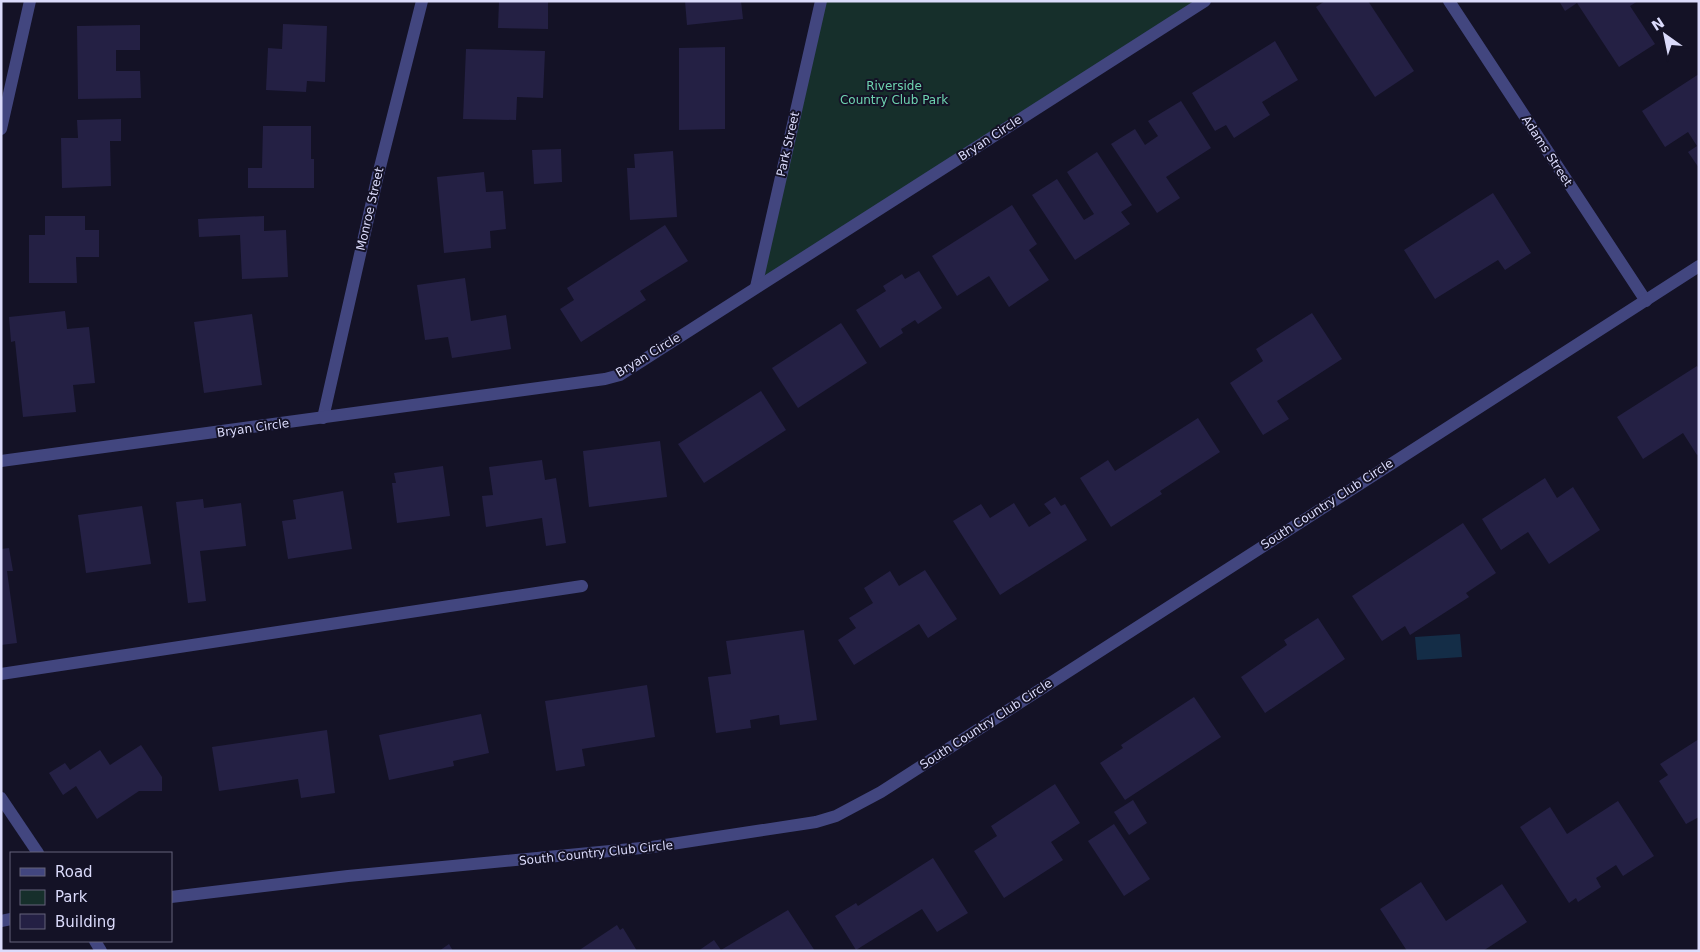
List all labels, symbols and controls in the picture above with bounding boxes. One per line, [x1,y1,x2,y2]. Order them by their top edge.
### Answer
north arrow [1640,10,1690,60]
text: N [1649,14,1667,34]
park label: Riverside Country Club Park [840,79,948,107]
street label: Park Street [774,110,802,178]
street label: Bryan Circle [956,112,1024,164]
street label: Adams Street [1519,113,1575,189]
street label: Monroe Street [354,166,386,252]
street label: Bryan Circle [613,330,683,380]
street label: Bryan Circle [216,416,290,440]
street label: South Country Club Circle [1258,456,1396,552]
street label: South Country Club Circle [917,676,1055,772]
street label: South Country Club Circle [518,838,674,868]
legend [10,852,172,942]
text: Road [55,863,93,881]
text: Park [55,888,88,906]
text: Building [55,913,116,931]

